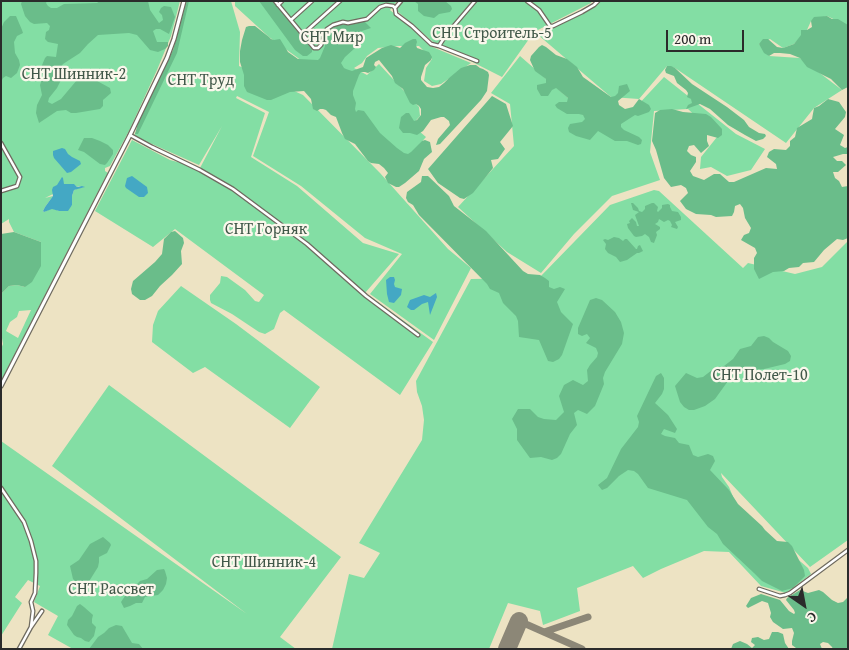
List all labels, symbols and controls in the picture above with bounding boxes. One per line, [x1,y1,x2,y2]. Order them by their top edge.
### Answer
scale bar [669,20,746,52]
park label: СНТ Строитель-5 [432,24,552,44]
park label: СНТ Мир [301,28,363,48]
text: 200 m [674,28,711,49]
park label: СНТ Шинник-2 [22,65,126,85]
park label: СНТ Труд [168,71,234,91]
park label: СНТ Горняк [225,220,307,240]
park label: СНТ Полет-10 [712,366,808,386]
park label: СНТ Шинник-4 [212,553,316,573]
park label: СНТ Рассвет [68,580,154,600]
north arrow [779,580,829,630]
text: С [803,607,821,628]

